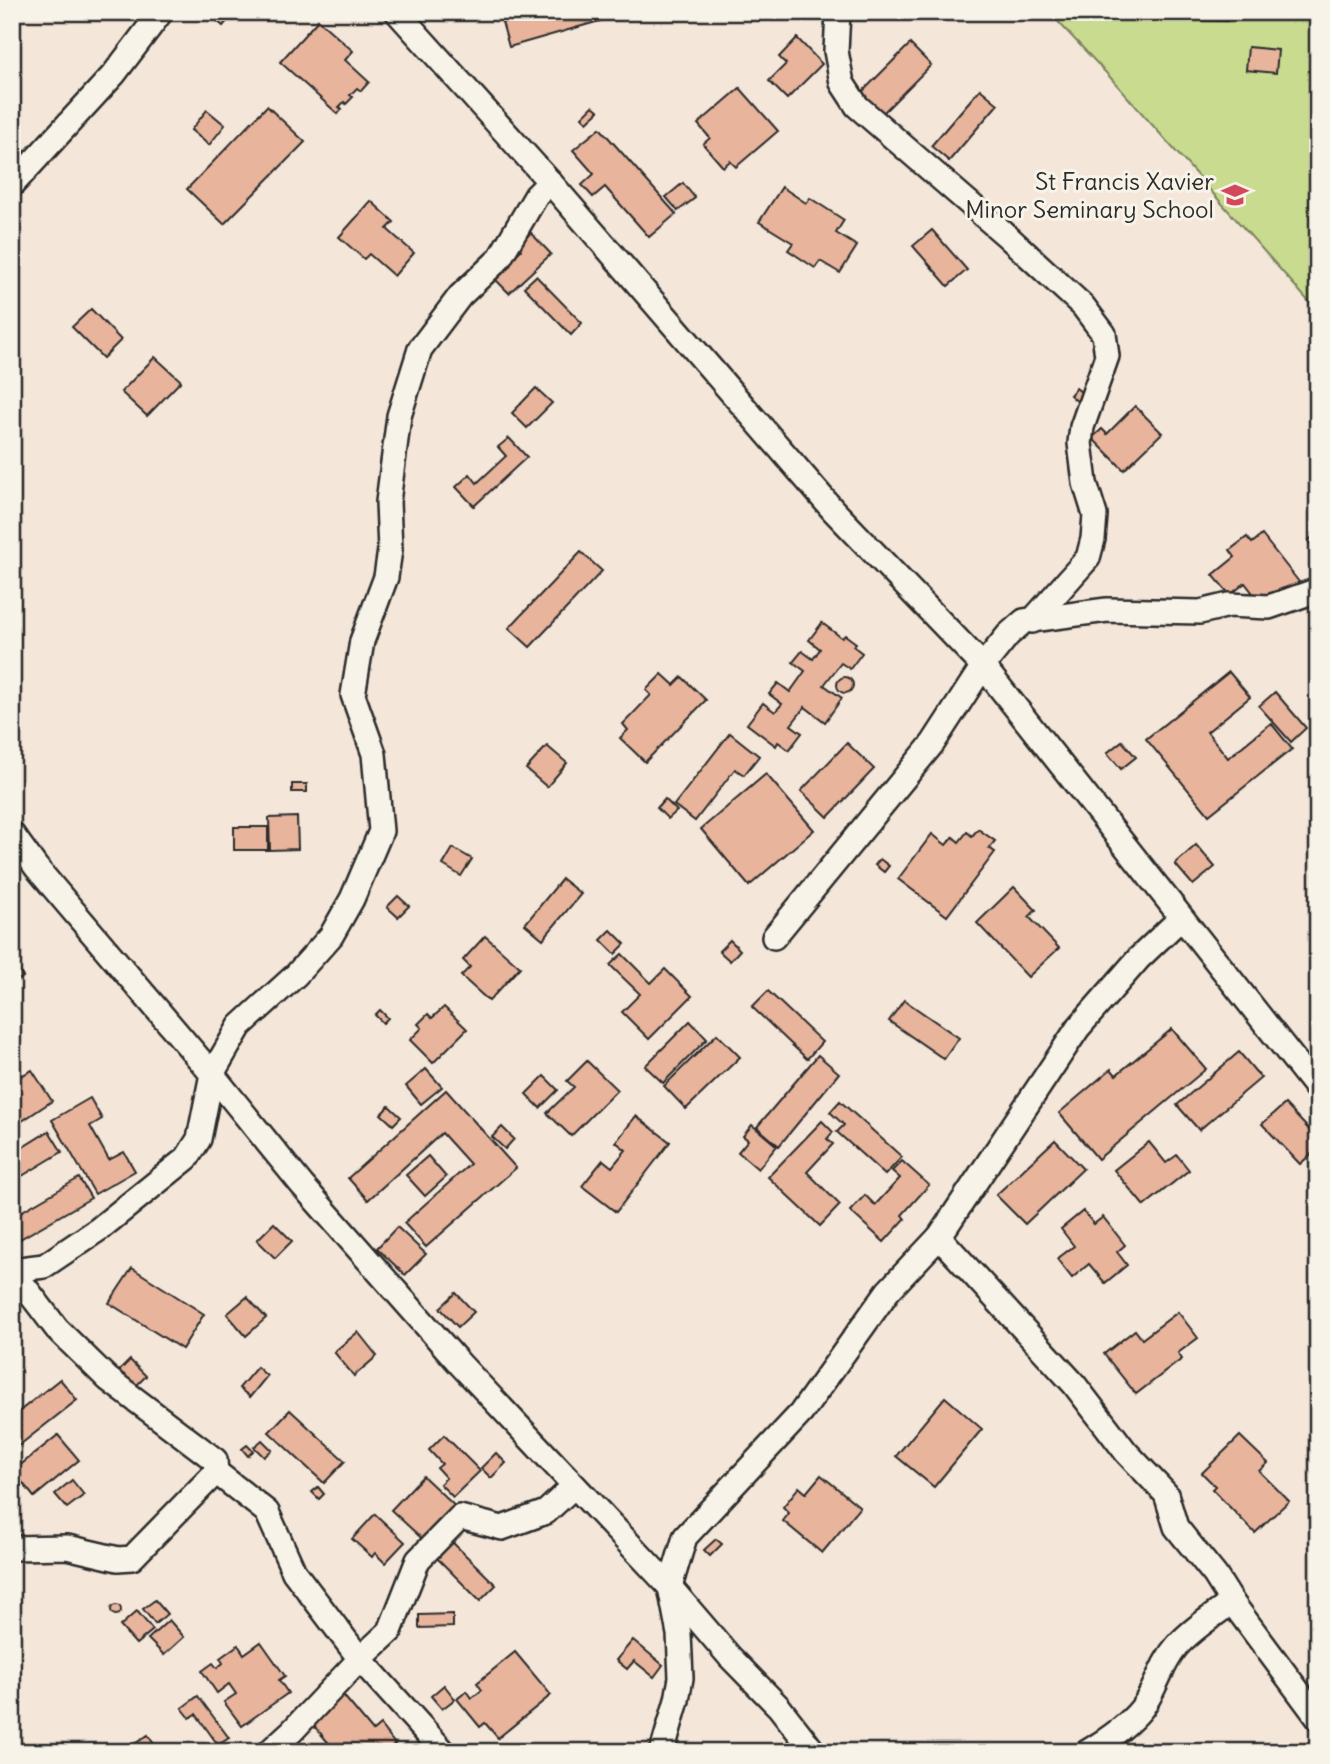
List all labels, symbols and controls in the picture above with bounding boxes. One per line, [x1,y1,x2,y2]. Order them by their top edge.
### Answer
place label: St Francis Xavier Minor Seminary School [965,166,1214,224]
school or university icon: St Francis Xavier Minor Seminary School [1220,180,1250,210]

